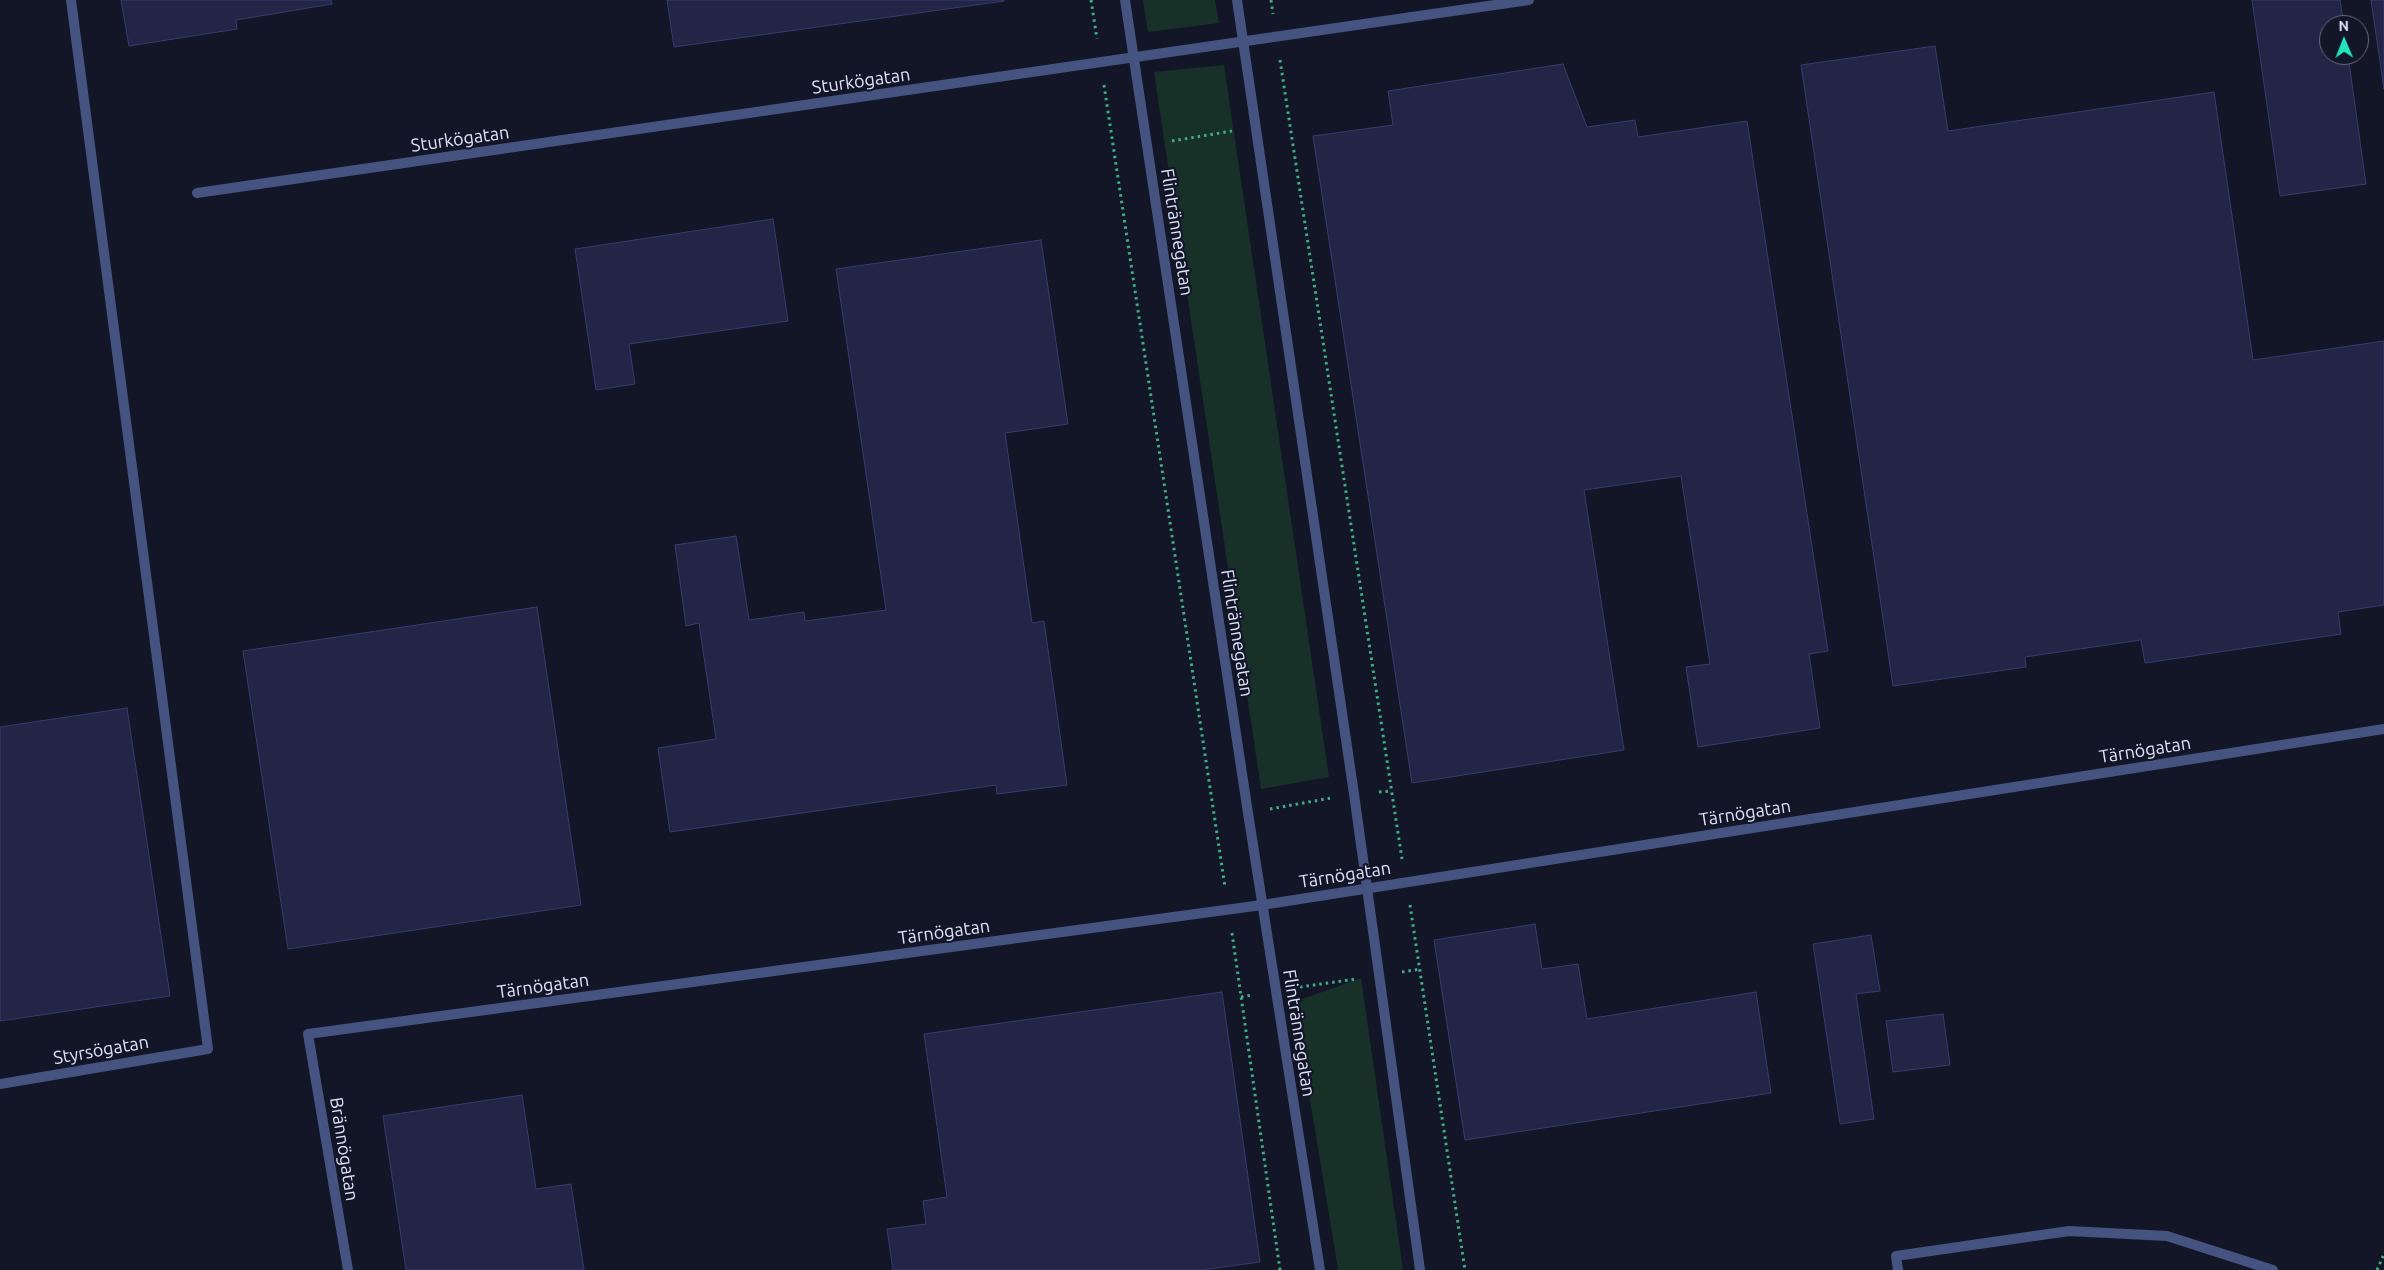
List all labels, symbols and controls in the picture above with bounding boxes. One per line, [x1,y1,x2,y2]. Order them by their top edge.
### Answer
north arrow [2319,15,2369,65]
text: N [2338,18,2349,34]
street label: Sturkögatan [810,63,912,99]
street label: Sturkögatan [409,121,511,157]
street label: Flintrännegatan [1156,167,1198,297]
street label: Flintrännegatan [1216,568,1258,698]
street label: Tärnögatan [2098,732,2192,768]
street label: Tärnögatan [1698,795,1792,831]
street label: Tärnögatan [1298,857,1392,893]
street label: Tärnögatan [897,915,991,949]
street label: Flintrännegatan [1278,968,1320,1098]
street label: Tärnögatan [496,969,590,1003]
street label: Styrsögatan [52,1031,150,1069]
street label: Brännögatan [325,1096,363,1202]

